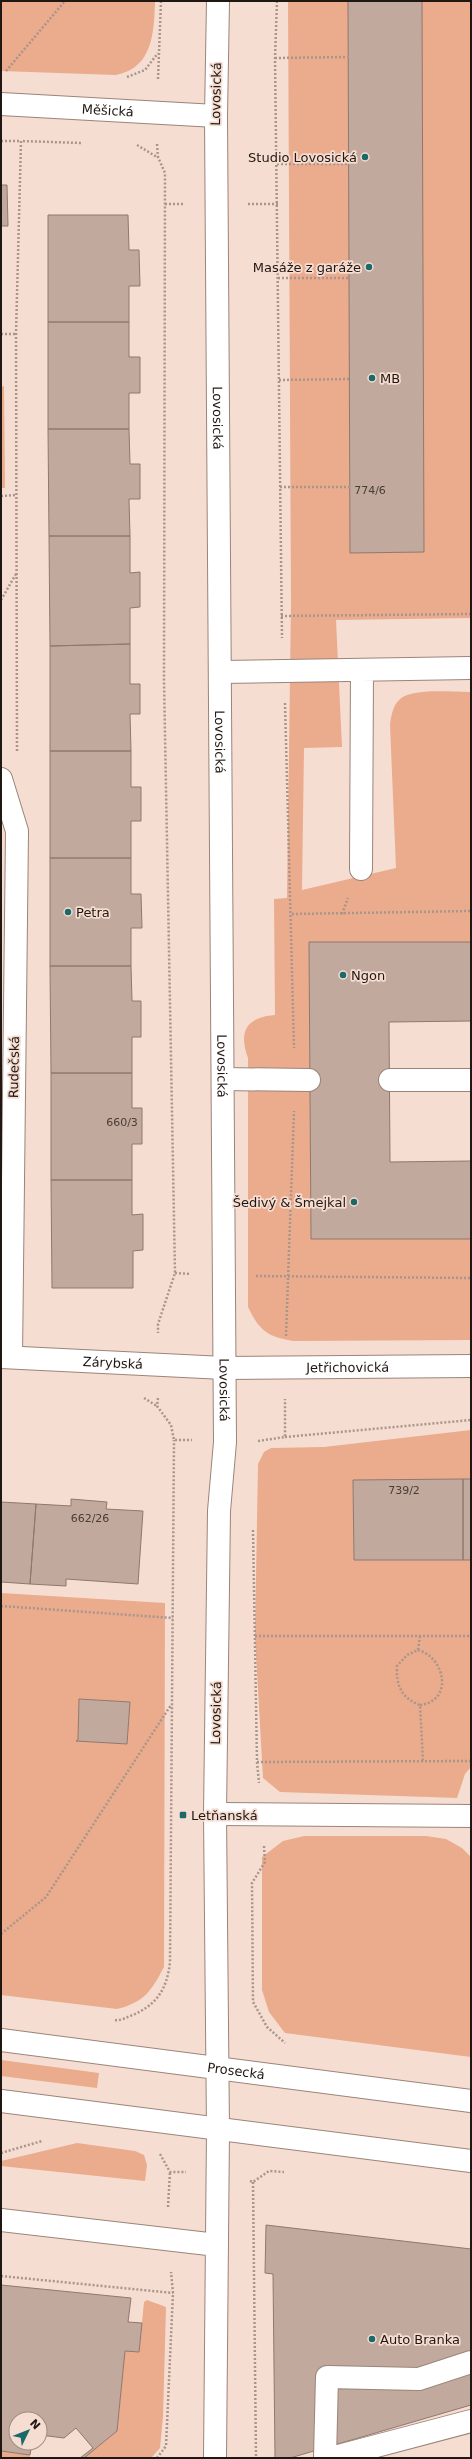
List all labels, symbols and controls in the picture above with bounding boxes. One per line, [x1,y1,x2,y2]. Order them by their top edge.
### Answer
street label: Lovosická [208,62,224,126]
street label: Měšická [81,101,134,119]
place label: Studio Lovosická [248,150,357,165]
marker: Studio Lovosická [360,152,370,162]
place label: Masáže z garáže [253,260,361,275]
marker: Masáže z garáže [364,262,374,272]
place label: MB [380,371,400,386]
marker: MB [367,373,377,383]
street label: Lovosická [210,386,226,450]
house number: 774/6 [354,484,386,497]
street label: Lovosická [213,710,228,774]
place label: Petra [76,905,110,920]
marker: Petra [63,907,73,917]
place label: Ngon [351,968,385,983]
marker: Ngon [338,970,348,980]
street label: Lovosická [215,1034,230,1098]
street label: Rudečská [6,1036,22,1098]
house number: 660/3 [106,1116,138,1129]
place label: Šedivý & Šmejkal [233,1195,346,1210]
marker: Šedivý & Šmejkal [349,1197,359,1207]
street label: Zárybská [82,1354,143,1371]
street label: Lovosická [217,1358,232,1422]
street label: Jetřichovická [305,1359,389,1375]
house number: 739/2 [388,1484,420,1497]
house number: 662/26 [71,1512,109,1525]
street label: Lovosická [208,1681,224,1745]
place label: Letňanská [191,1808,258,1823]
marker: Letňanská [178,1810,188,1820]
street label: Prosecká [206,2059,266,2082]
place label: Auto Branka [380,2332,460,2347]
marker: Auto Branka [367,2334,377,2344]
north arrow [8,2411,48,2451]
text: N [27,2417,43,2432]

